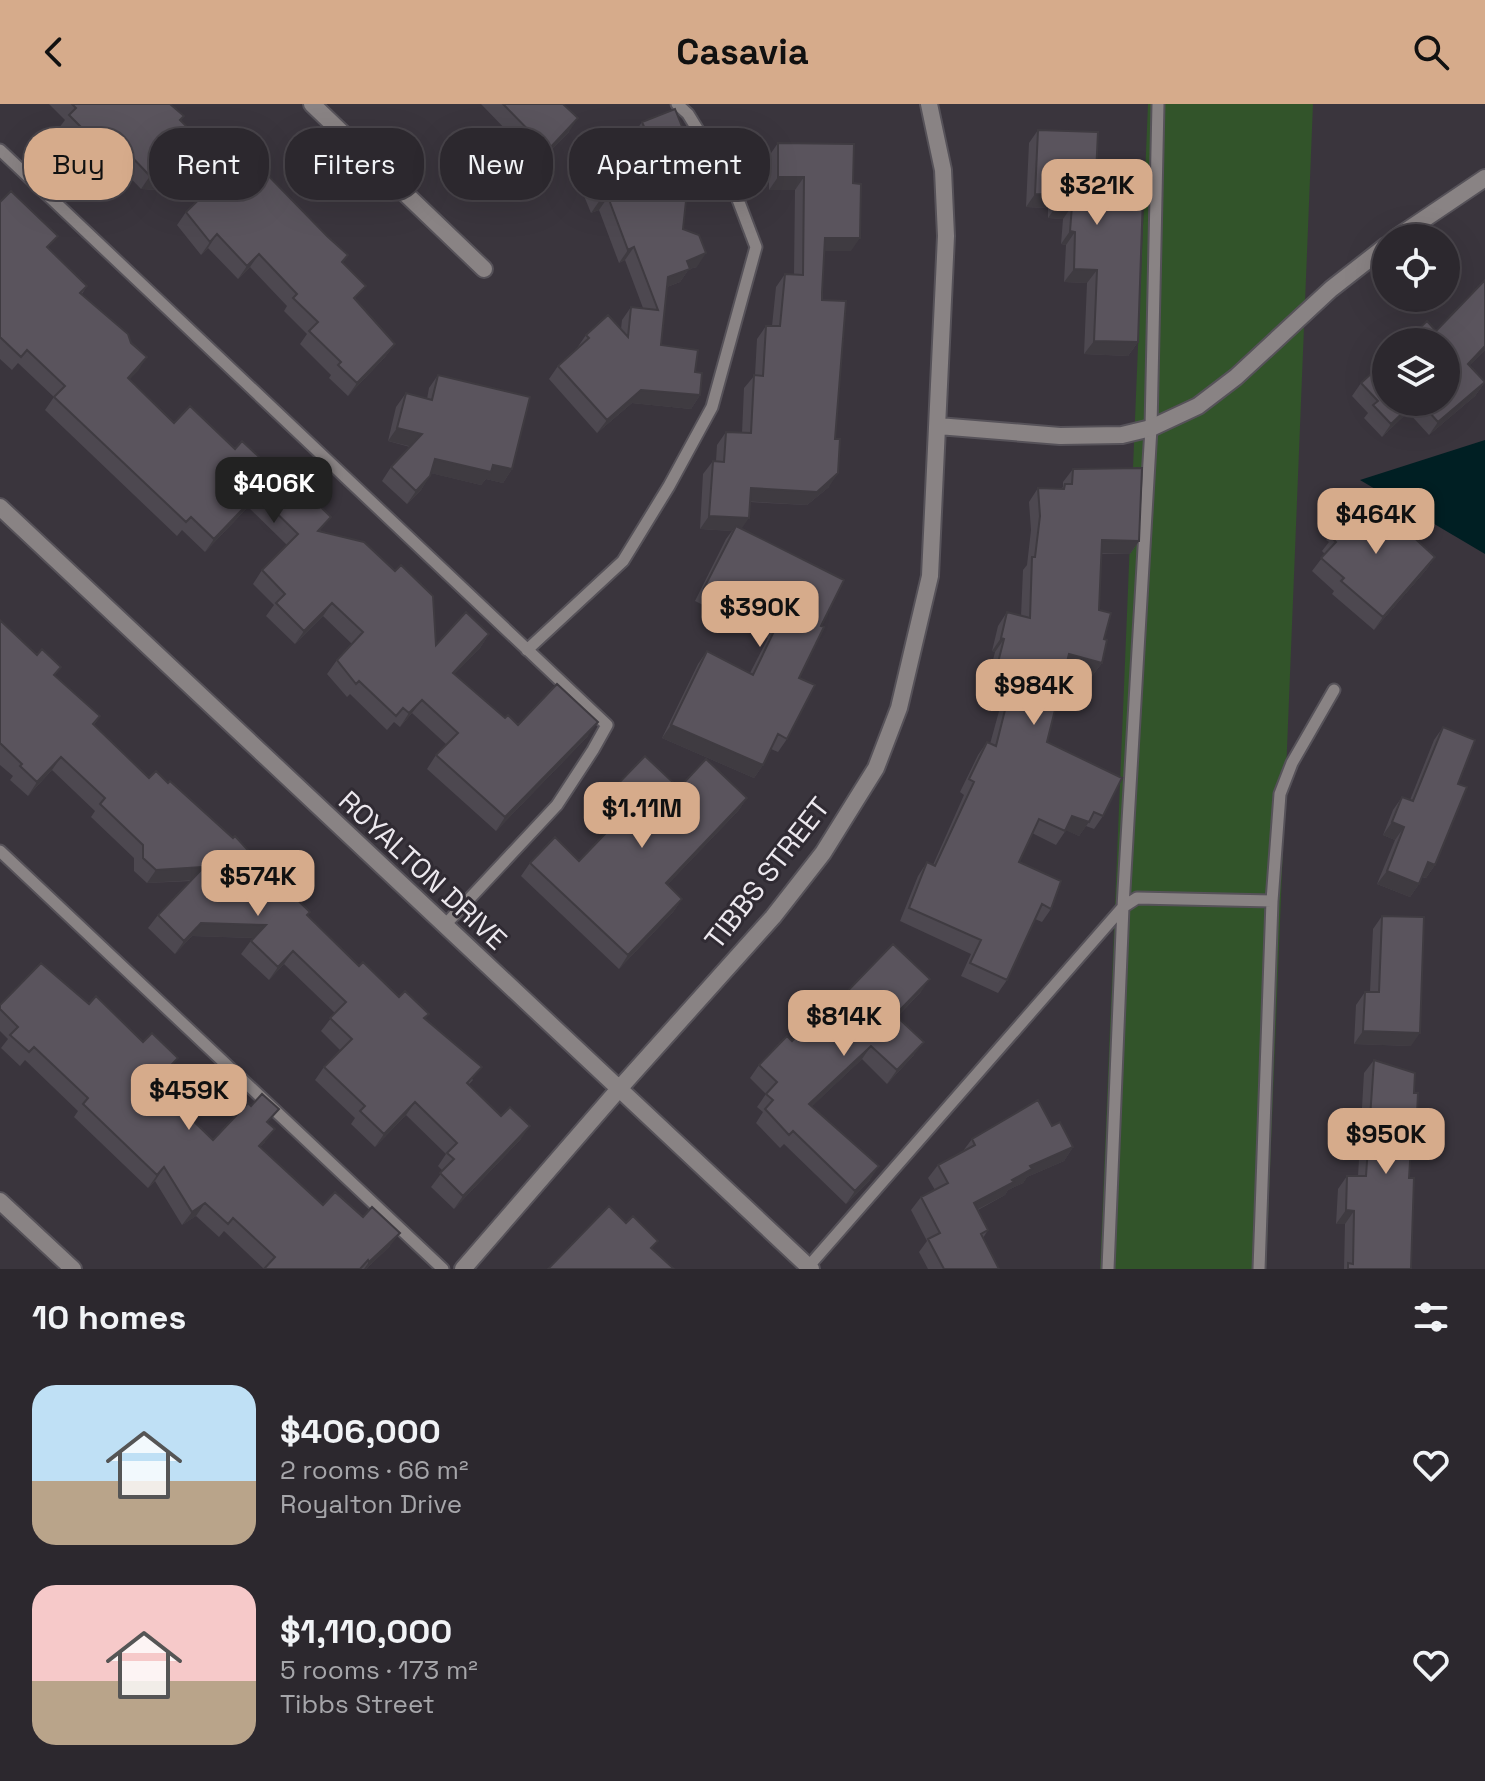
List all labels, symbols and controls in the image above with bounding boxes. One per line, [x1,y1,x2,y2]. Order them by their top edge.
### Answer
text: Casavia [676,29,809,75]
icon: back [32,30,76,74]
icon: search [1409,30,1453,74]
chip: Buy [24,128,133,200]
chip: Rent [149,128,269,200]
chip: Filters [285,128,424,200]
chip: New [440,128,553,200]
chip: Apartment [569,128,770,200]
pin: $321K [1041,159,1153,227]
text: $321K [1059,168,1135,202]
map controls [1372,224,1460,416]
button: locate [1372,224,1460,312]
button: layers [1372,328,1460,416]
pin: $406K [218,457,330,525]
text: $406K [233,466,315,500]
pin: $464K [1320,488,1432,556]
text: $464K [1335,497,1417,531]
pin: $390K [704,581,816,649]
text: $390K [720,590,800,624]
pin: $984K [978,659,1090,727]
text: $984K [994,668,1074,702]
pin: $1.11M [577,782,707,850]
street label: ROYALTON DRIVE [331,783,515,957]
street label: TIBBS STREET [696,790,838,956]
text: $1.11M [602,791,682,825]
pin: $574K [202,850,314,918]
text: $574K [219,859,297,893]
pin: $814K [788,990,900,1058]
text: $814K [806,999,882,1033]
pin: $459K [133,1064,245,1132]
text: $459K [149,1073,229,1107]
pin: $950K [1330,1108,1442,1176]
text: $950K [1346,1117,1426,1151]
icon: filters [1409,1295,1453,1339]
text: 10 homes [32,1296,186,1339]
text: $406,000 [280,1410,441,1453]
icon: home [96,1417,192,1513]
icon: heart [1409,1443,1453,1487]
text: 2 rooms · 66 m² [280,1453,469,1487]
text: Royalton Drive [280,1487,462,1521]
text: $1,110,000 [280,1610,452,1653]
icon: home [96,1617,192,1713]
icon: heart [1409,1643,1453,1687]
text: 5 rooms · 173 m² [280,1653,478,1687]
text: Tibbs Street [280,1687,435,1721]

